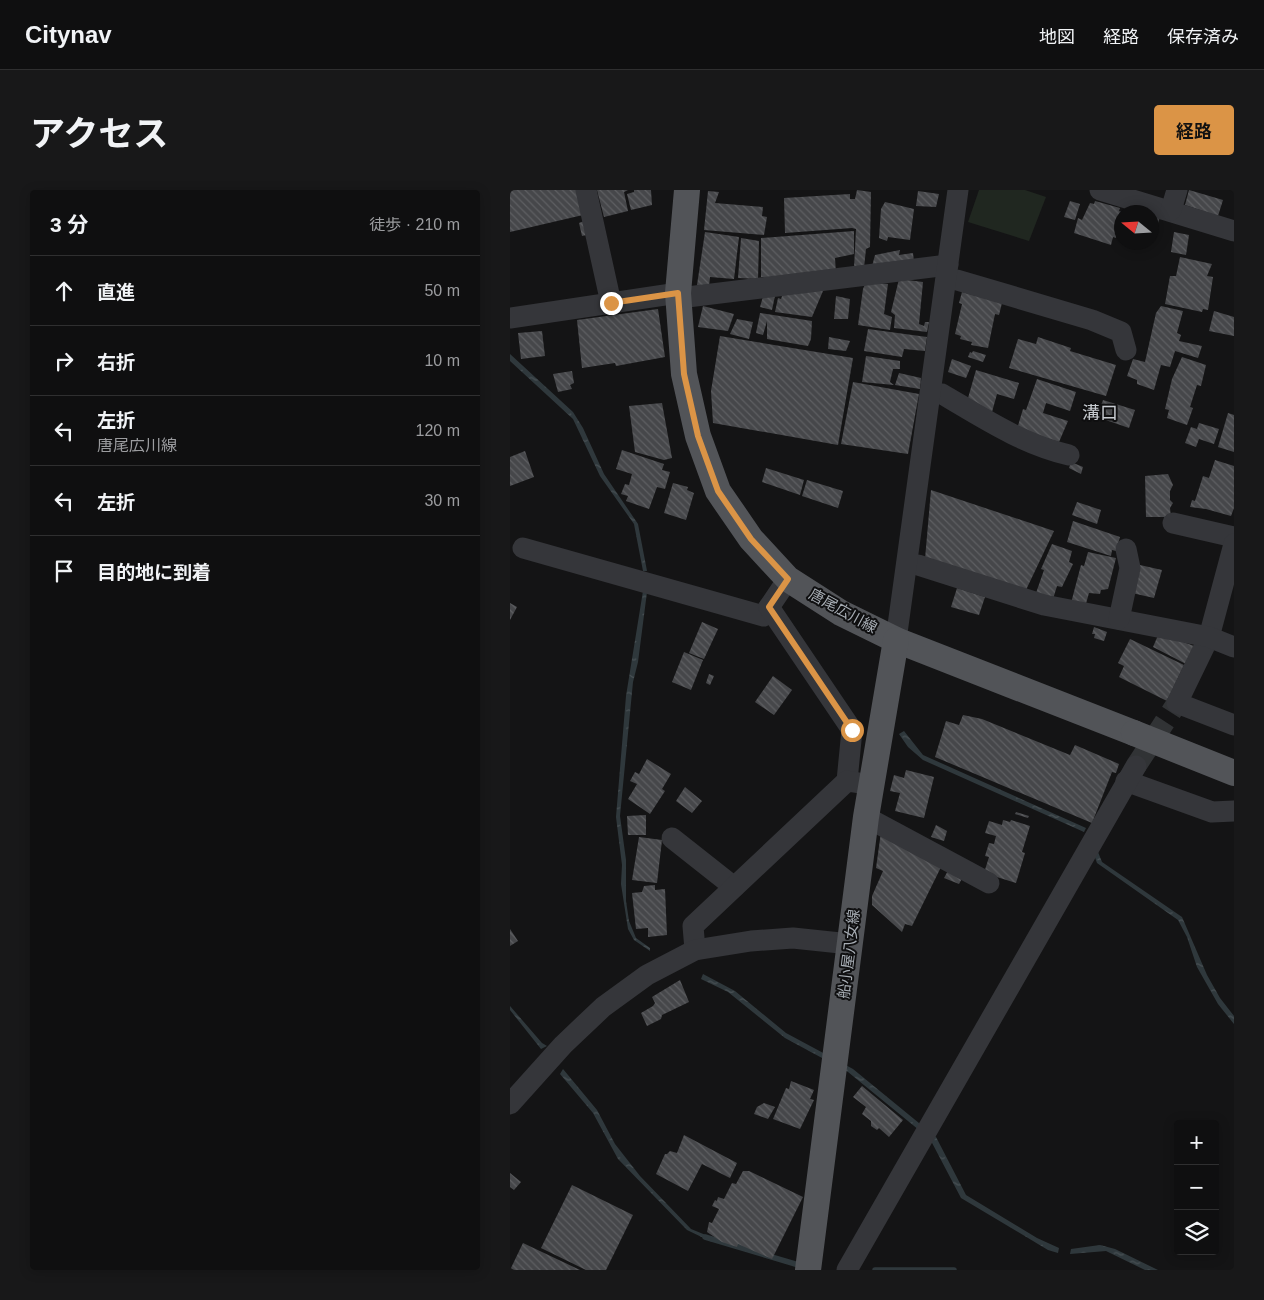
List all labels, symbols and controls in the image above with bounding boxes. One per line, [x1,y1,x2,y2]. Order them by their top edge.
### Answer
text: Citynav [25,21,112,48]
text: 地図 [1039,27,1075,47]
text: 経路 [1103,27,1139,47]
text: 保存済み [1167,27,1239,47]
button: 経路 [1154,105,1234,155]
text: アクセス [30,114,168,153]
north arrow [1114,205,1159,250]
text: 3 分 [50,213,89,236]
text: 徒歩 · 210 m [369,216,460,233]
icon: ahead [50,277,78,305]
text: 直進 [97,282,135,303]
text: 50 m [424,282,460,299]
route end [600,292,623,315]
icon: right [50,347,78,375]
text: 右折 [97,352,135,373]
text: 10 m [424,352,460,369]
district label: 溝口 [1082,403,1118,423]
text: 左折 [97,410,135,431]
icon: left [50,417,78,445]
text: 120 m [416,422,460,439]
text: 唐尾広川線 [97,437,177,454]
icon: left [50,487,78,515]
text: 左折 [97,492,135,513]
text: 30 m [424,492,460,509]
icon: arrive [50,557,78,585]
text: 目的地に到着 [97,562,211,583]
street label: 唐尾広川線 [806,585,880,636]
route start [841,719,864,742]
street label: 船小屋八女線 [835,908,862,1000]
map controls [1174,1120,1219,1255]
button: + [1174,1120,1219,1165]
button: − [1174,1165,1219,1210]
button: layers [1174,1210,1219,1255]

